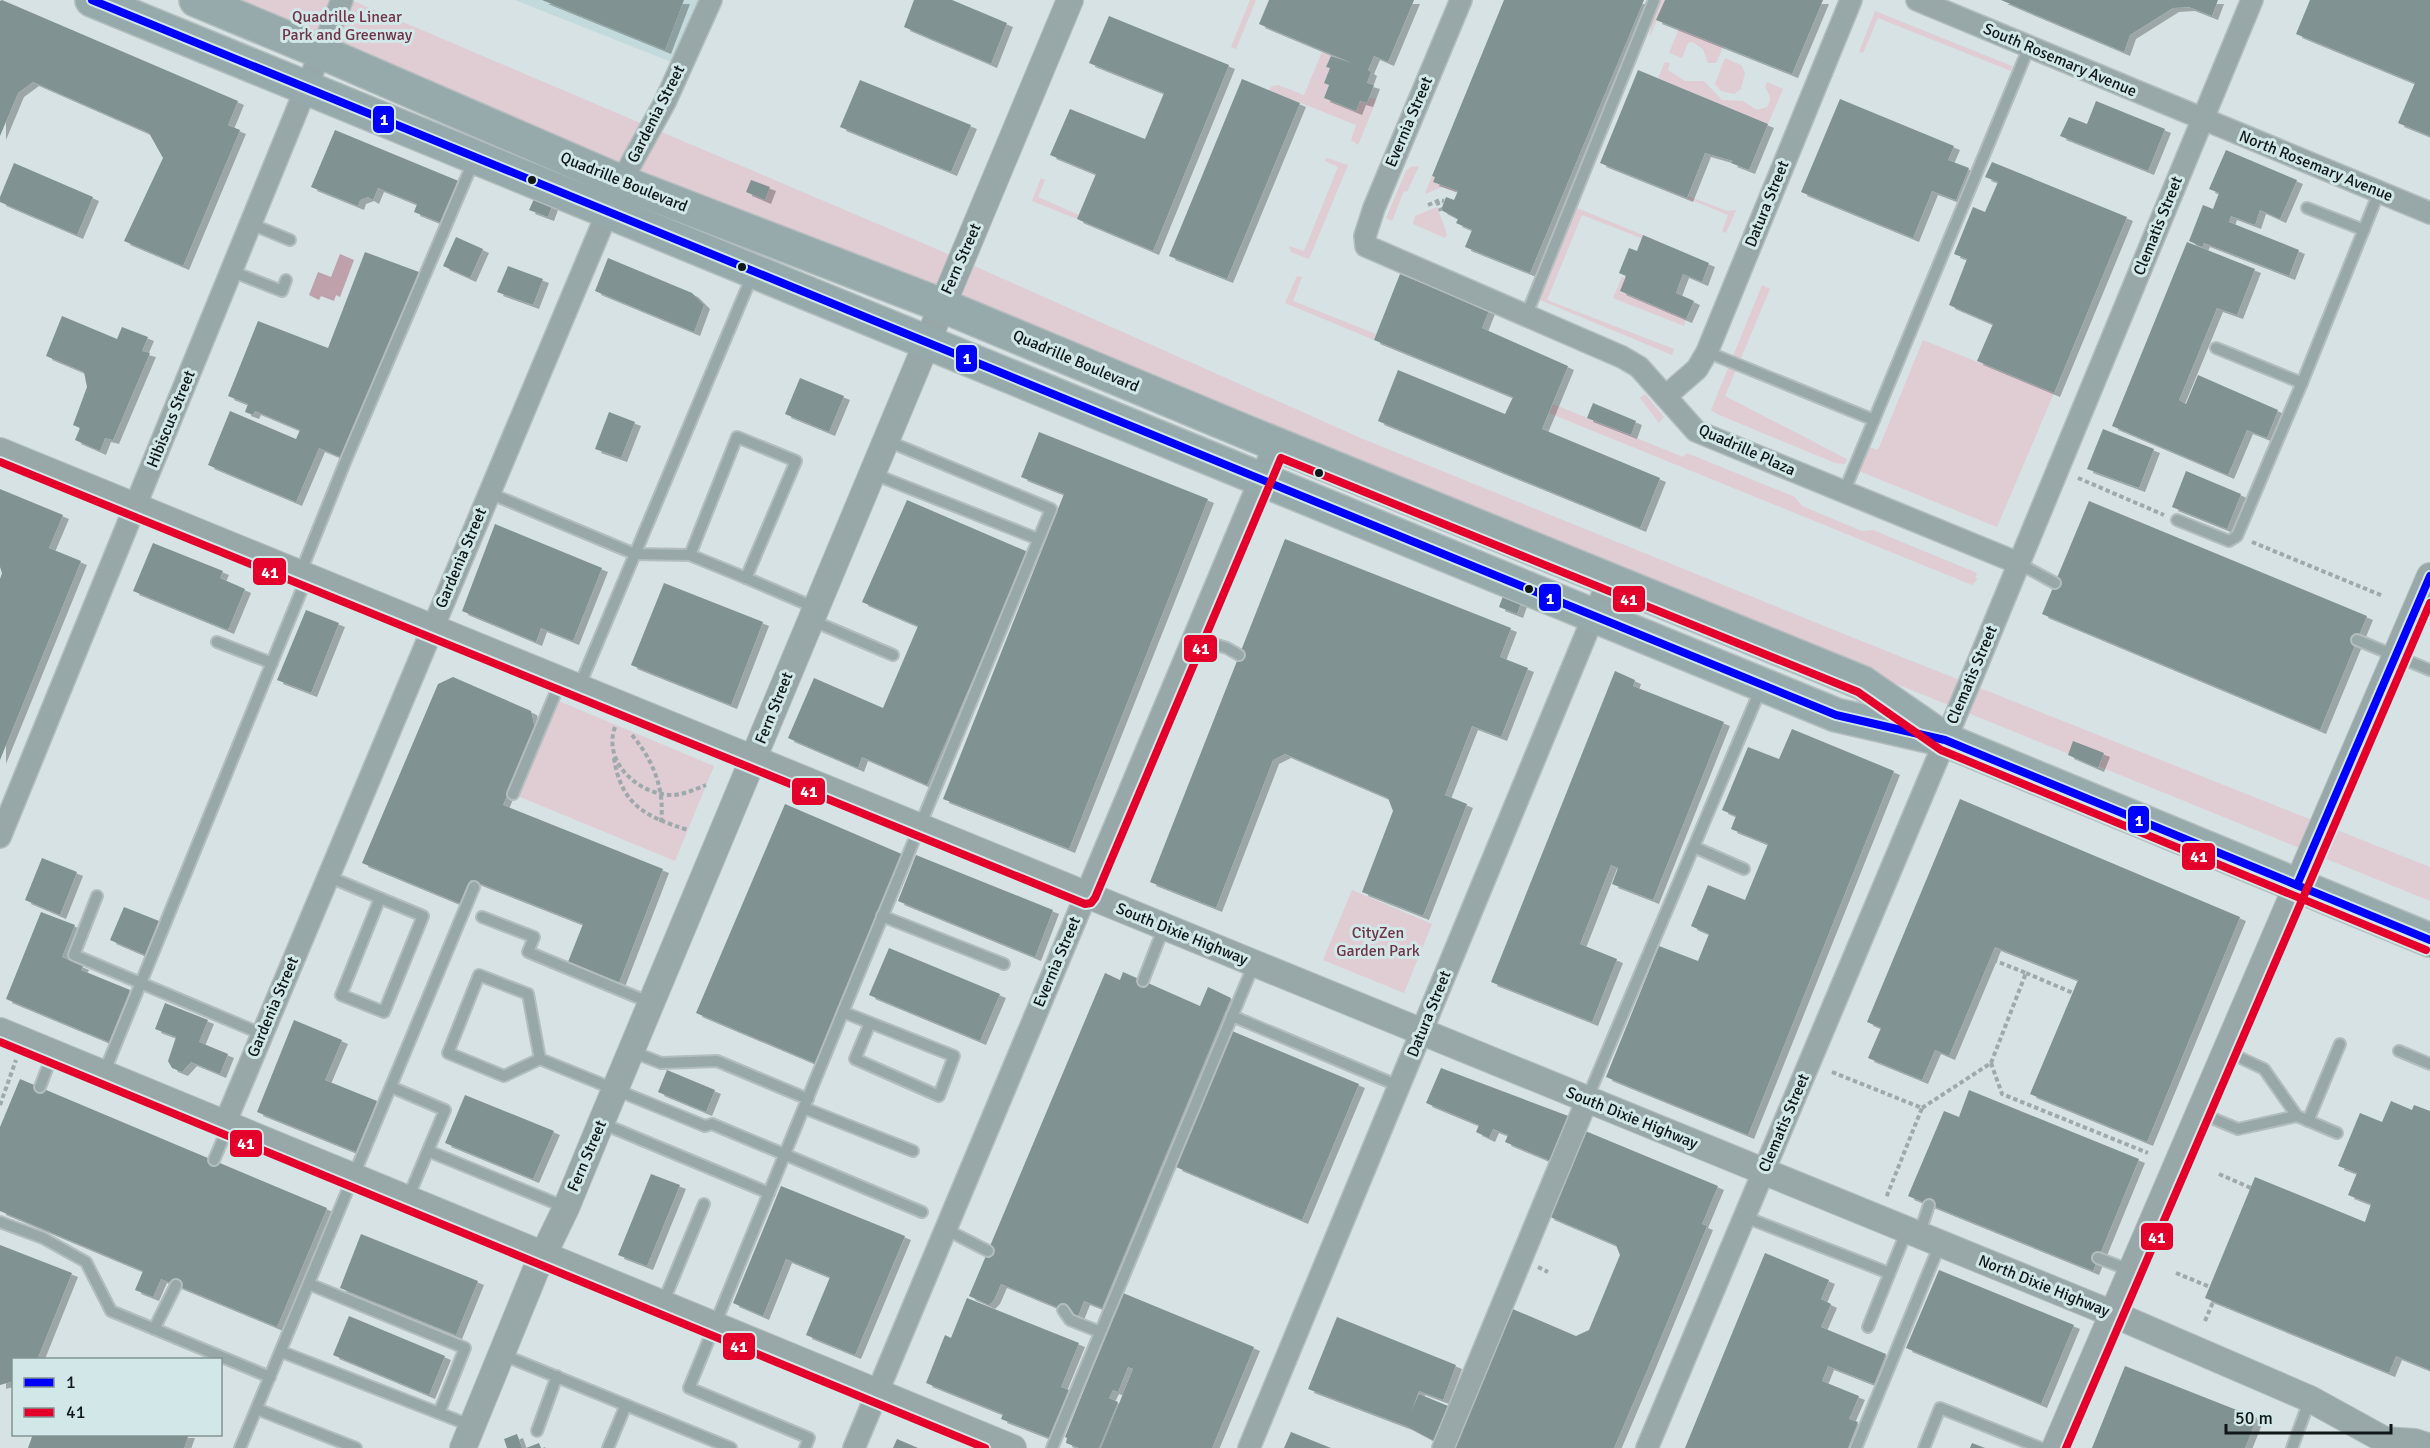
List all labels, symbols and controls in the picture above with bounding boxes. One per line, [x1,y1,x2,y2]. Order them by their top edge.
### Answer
park label: Quadrille Linear Park and Greenway [282,7,413,45]
street label: South Rosemary Avenue [1980,19,2140,101]
street label: Gardenia Street [623,61,689,166]
street label: Evernia Street [1381,73,1437,170]
line badge: 1 [372,105,395,134]
text: 1 [380,110,389,130]
street label: North Rosemary Avenue [2236,126,2396,206]
street label: Quadrille Boulevard [557,147,691,217]
street label: Datura Street [1741,157,1794,250]
street label: Clematis Street [2129,173,2187,279]
unlabelled marker [526,174,538,186]
street label: Fern Street [936,220,986,298]
unlabelled marker [736,261,748,273]
street label: Quadrille Boulevard [1010,325,1142,397]
line badge: 1 [955,344,978,373]
text: 1 [963,349,972,369]
street label: Hibiscus Street [142,367,200,471]
street label: Quadrille Plaza [1695,420,1799,480]
unlabelled marker [1313,467,1325,479]
street label: Gardenia Street [431,504,491,611]
line badge: 41 [252,557,287,586]
text: 41 [261,563,279,583]
unlabelled marker [1523,583,1535,595]
line badge: 1 [1538,583,1562,612]
line badge: 41 [1612,585,1646,613]
text: 1 [1546,589,1555,609]
text: 41 [1620,590,1638,610]
street label: Clematis Street [1942,622,2002,727]
line badge: 41 [1183,634,1218,663]
text: 41 [1192,639,1210,659]
street label: Fern Street [751,669,798,747]
line badge: 41 [791,777,826,806]
text: 41 [800,782,818,802]
line badge: 1 [2127,805,2150,834]
text: 1 [2135,811,2144,831]
line badge: 41 [2181,842,2216,871]
text: 41 [2190,847,2208,867]
street label: South Dixie Highway [1113,898,1251,970]
street label: Evernia Street [1029,913,1085,1010]
park label: CityZen Garden Park [1336,923,1420,961]
street label: Gardenia Street [243,953,303,1060]
street label: Datura Street [1403,967,1456,1060]
street label: Clematis Street [1754,1070,1814,1175]
street label: South Dixie Highway [1563,1082,1701,1154]
street label: Fern Street [563,1117,611,1195]
line badge: 41 [229,1129,263,1158]
text: 41 [237,1134,255,1154]
line badge: 41 [2140,1222,2174,1251]
text: 41 [2148,1228,2166,1248]
street label: North Dixie Highway [1975,1251,2113,1322]
line badge: 41 [722,1332,756,1361]
text: 41 [730,1337,748,1357]
legend [12,1358,222,1436]
text: 1 [66,1371,76,1393]
scale bar [2226,1397,2391,1435]
text: 41 [66,1401,85,1423]
text: 50 m [2235,1407,2273,1429]

